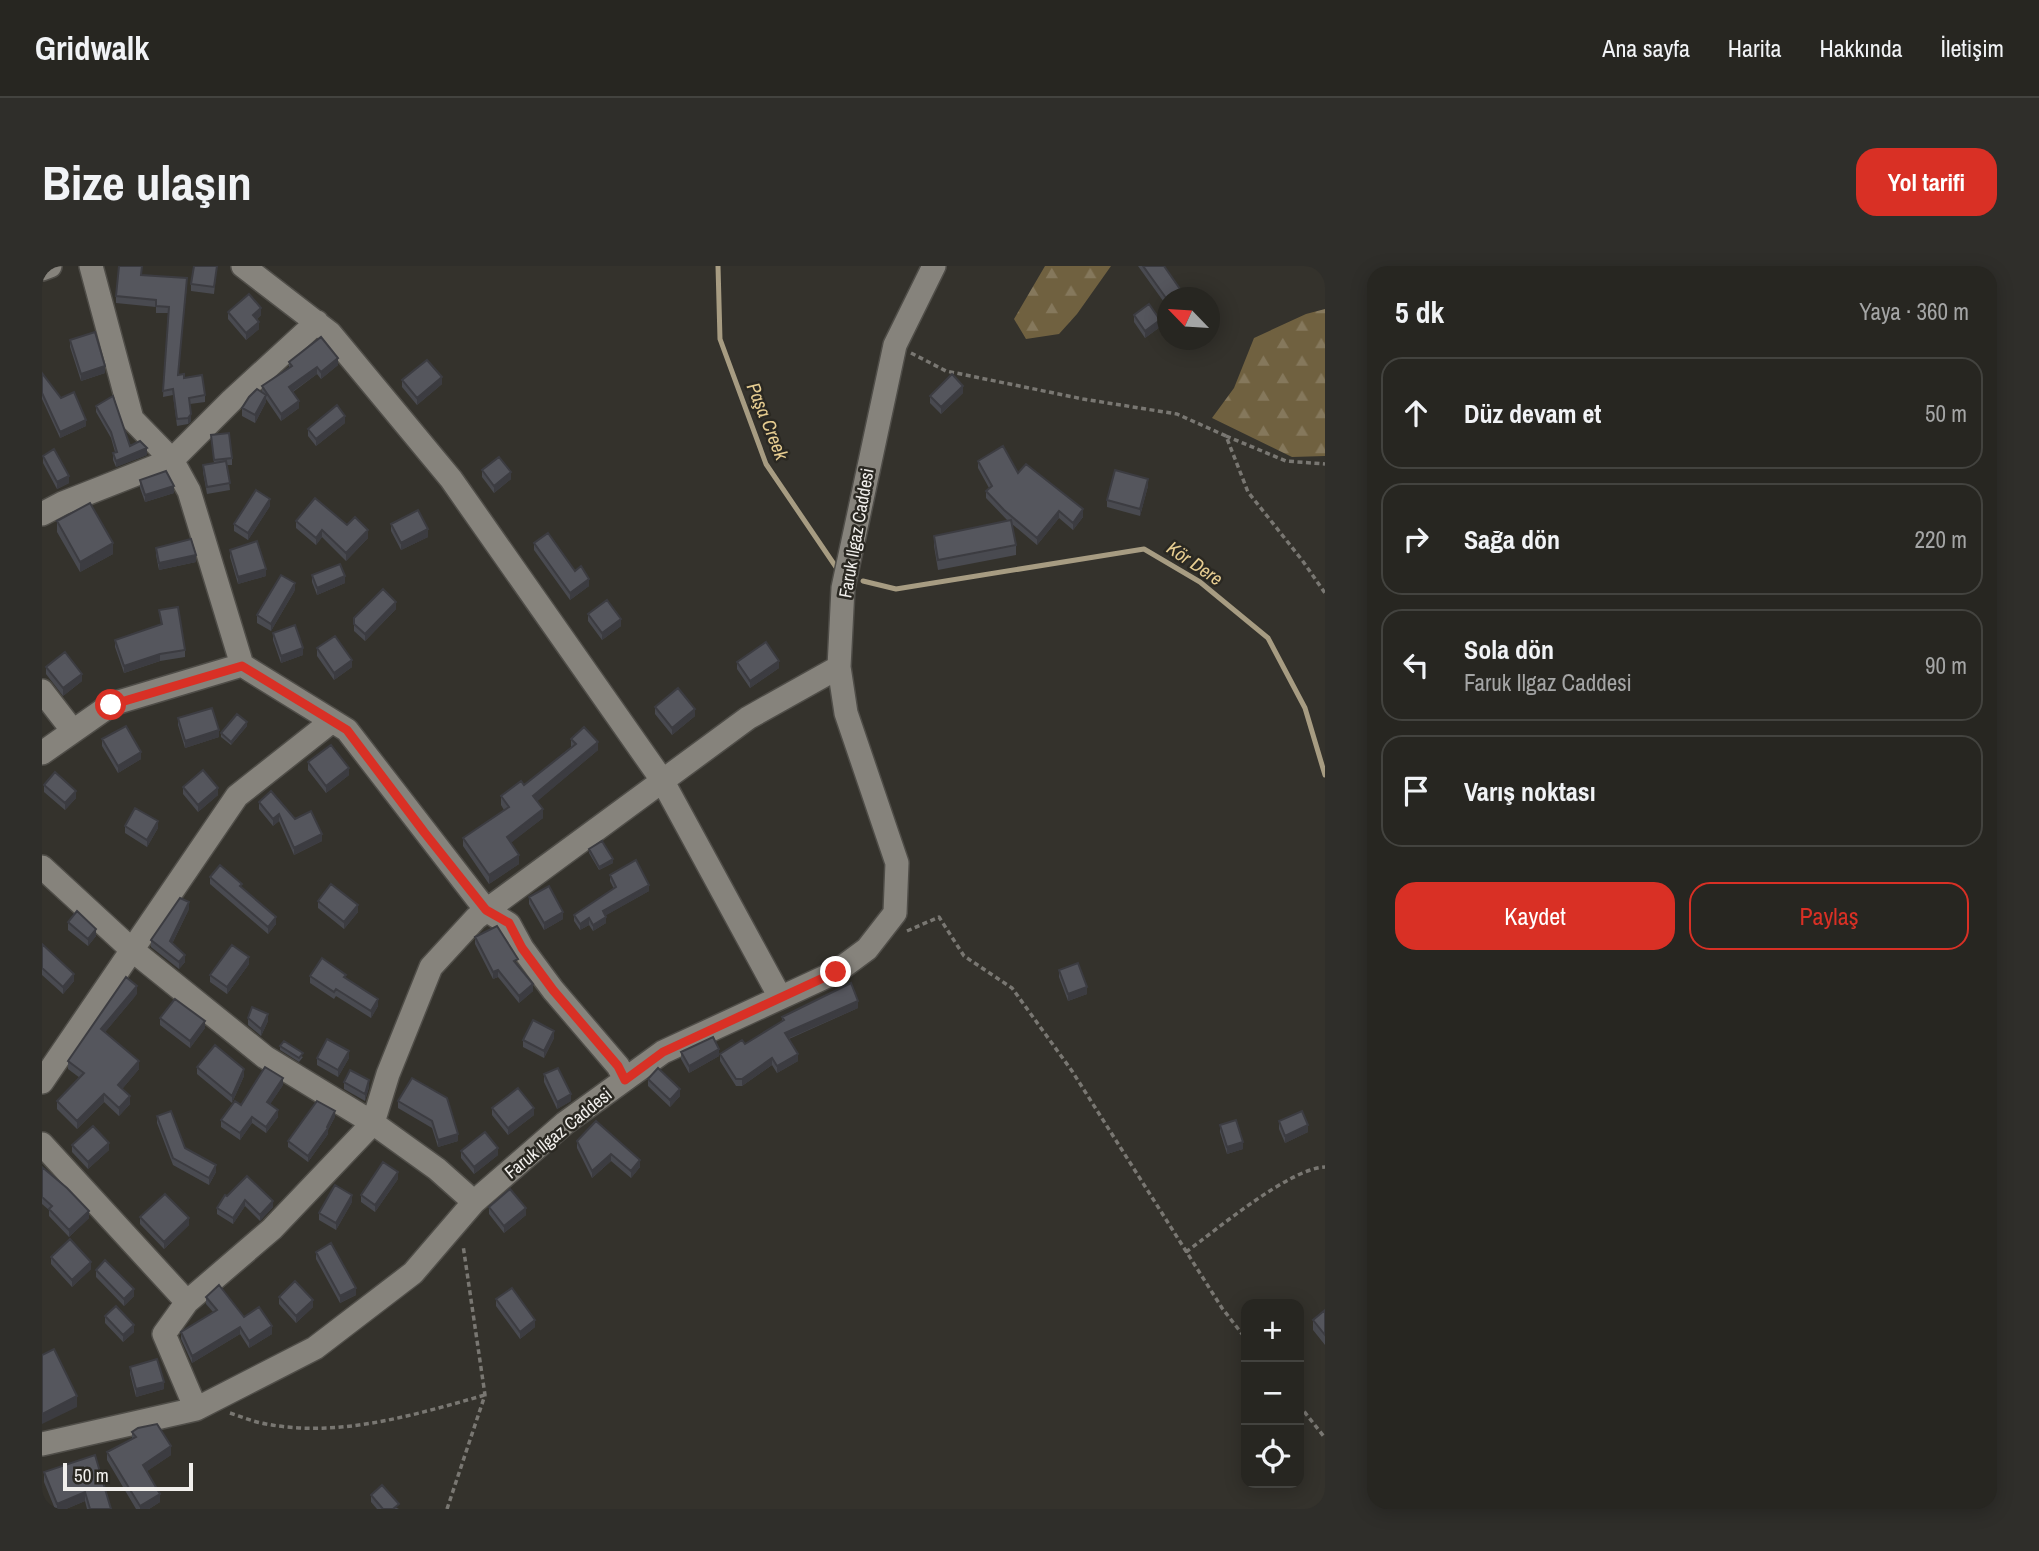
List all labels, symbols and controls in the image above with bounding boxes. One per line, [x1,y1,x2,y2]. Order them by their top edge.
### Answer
text: Gridwalk [35,26,149,70]
text: Ana sayfa [1602,32,1690,64]
text: Harita [1728,32,1781,64]
text: Hakkında [1819,32,1903,64]
text: İletişim [1941,32,2004,64]
button: Yol tarifi [1856,148,1997,216]
text: Bize ulaşın [42,149,252,215]
north arrow [1157,287,1220,350]
text: 5 dk [1395,292,1444,332]
text: Yaya · 360 m [1859,296,1969,327]
water label: Paşa Creek [741,378,796,465]
icon: ahead [1397,394,1435,432]
text: Düz devam et [1464,396,1601,431]
text: 50 m [1925,398,1967,429]
street label: Faruk Ilgaz Caddesi [832,466,880,600]
icon: right [1397,520,1435,558]
text: Sağa dön [1464,522,1560,557]
text: 220 m [1915,524,1967,555]
water label: Kör Dere [1162,535,1228,591]
text: Sola dön [1464,632,1554,667]
icon: left [1397,646,1435,684]
text: 90 m [1925,650,1967,681]
text: Faruk Ilgaz Caddesi [1464,667,1632,698]
route start [95,689,126,720]
icon: arrive [1397,772,1435,810]
text: Varış noktası [1464,774,1596,809]
button: Kaydet [1395,882,1675,950]
button: Paylaş [1689,882,1969,950]
route end [820,956,851,987]
street label: Faruk Ilgaz Caddesi [499,1082,617,1184]
map controls [1241,1299,1304,1488]
button: + [1241,1299,1304,1362]
button: − [1241,1362,1304,1425]
button: locate [1241,1425,1304,1488]
scale bar [63,1460,192,1492]
text: 50 m [74,1462,109,1488]

